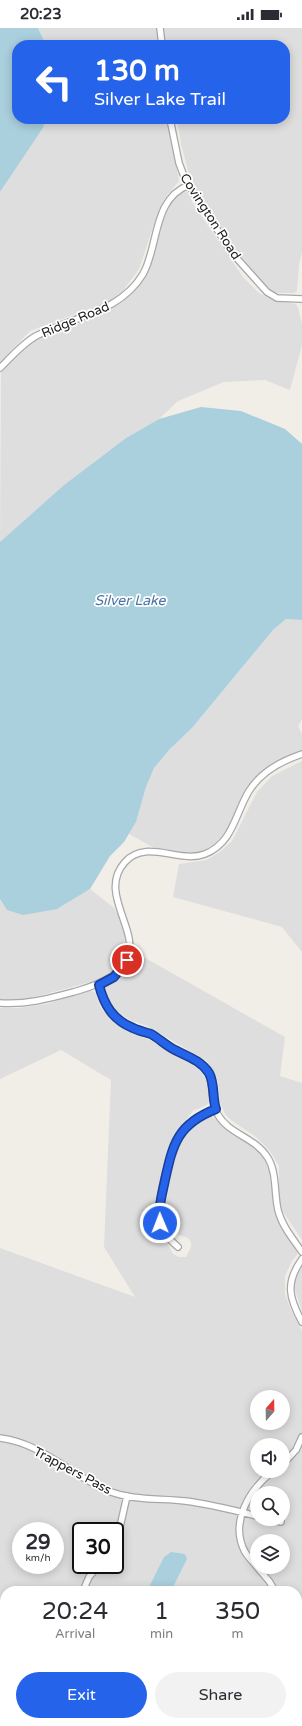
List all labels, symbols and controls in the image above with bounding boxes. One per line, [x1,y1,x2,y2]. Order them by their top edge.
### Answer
text: 20:23 [20,5,62,23]
text: 130 m [94,54,180,88]
icon: left [28,56,80,108]
text: Silver Lake Trail [94,88,226,110]
street label: Covington Road [176,170,244,263]
street label: Ridge Road [39,298,112,341]
water label: Silver Lake [94,592,167,609]
pin [110,943,144,977]
icon: arrive [116,949,138,971]
position arrow [139,1202,181,1244]
north arrow [250,1390,290,1430]
map controls [250,1390,290,1574]
button: sound [250,1438,290,1478]
street label: Trappers Pass [31,1444,114,1498]
button: search [250,1486,290,1526]
speed limit sign: 30 [72,1522,124,1574]
text: 29 [25,1531,51,1555]
button: layers [250,1534,290,1574]
text: km/h [25,1552,51,1564]
text: 20:24 [42,1597,108,1626]
text: 1 [154,1597,169,1626]
text: 350 [215,1597,260,1626]
text: Arrival [55,1626,95,1642]
text: min [150,1626,173,1642]
text: m [232,1626,244,1642]
button: Exit [16,1672,147,1718]
button: Share [155,1672,286,1718]

